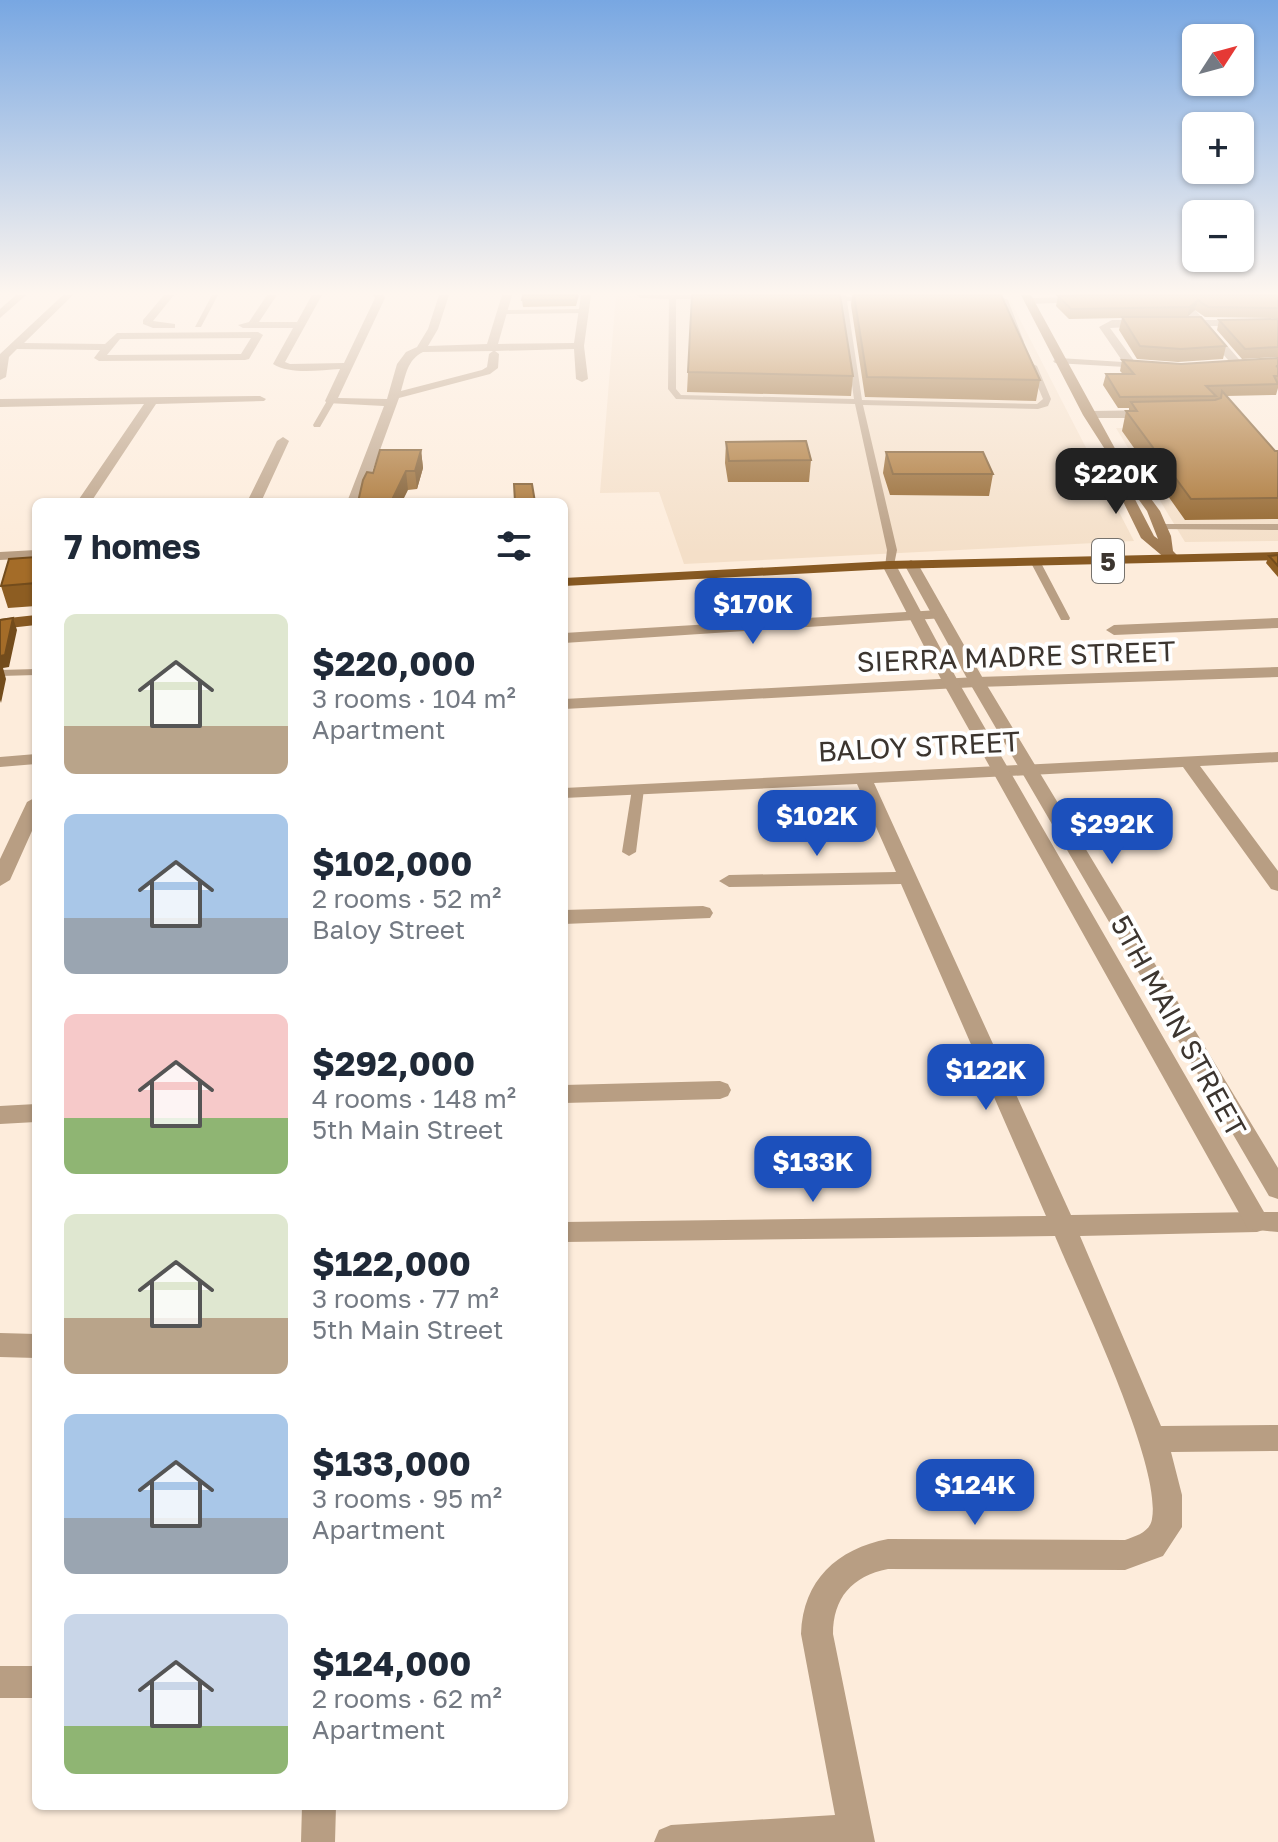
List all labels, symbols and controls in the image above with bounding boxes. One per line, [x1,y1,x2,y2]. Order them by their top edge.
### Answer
north arrow [1182,24,1254,96]
map controls [1182,24,1254,272]
button: + [1182,112,1254,184]
button: − [1182,200,1254,272]
pin: $220K [1060,448,1172,516]
text: $220K [1074,458,1158,489]
icon: filters [492,524,536,568]
text: 7 homes [64,526,201,566]
road number: 5 [1092,539,1124,583]
pin: $170K [697,578,809,646]
text: $170K [713,588,793,619]
street label: SIERRA MADRE STREET [856,634,1176,678]
text: $220,000 [312,643,476,683]
icon: home [128,646,224,742]
text: 3 rooms · 104 m² [312,683,516,714]
text: Apartment [312,714,445,745]
street label: BALOY STREET [817,724,1021,768]
pin: $102K [761,790,873,858]
pin: $292K [1056,798,1168,866]
text: $102K [776,800,858,831]
text: $292K [1070,808,1154,839]
text: $102,000 [312,843,472,883]
icon: home [128,846,224,942]
text: 2 rooms · 52 m² [312,883,501,914]
street label: 5TH MAIN STREET [1105,910,1253,1142]
text: Baloy Street [312,914,465,945]
text: $292,000 [312,1043,475,1083]
pin: $122K [930,1044,1042,1112]
icon: home [128,1046,224,1142]
text: $122K [945,1054,1027,1085]
text: 4 rooms · 148 m² [312,1083,516,1114]
text: 5th Main Street [312,1114,503,1145]
pin: $133K [757,1136,869,1204]
text: $133K [772,1146,854,1177]
text: $122,000 [312,1243,471,1283]
icon: home [128,1246,224,1342]
text: 3 rooms · 77 m² [312,1283,499,1314]
text: 5th Main Street [312,1314,503,1345]
text: $133,000 [312,1443,471,1483]
icon: home [128,1446,224,1542]
pin: $124K [919,1459,1031,1527]
text: $124K [934,1469,1016,1500]
text: 3 rooms · 95 m² [312,1483,502,1514]
text: Apartment [312,1514,445,1545]
text: $124,000 [312,1643,471,1683]
icon: home [128,1646,224,1742]
text: 2 rooms · 62 m² [312,1683,502,1714]
text: Apartment [312,1714,445,1745]

